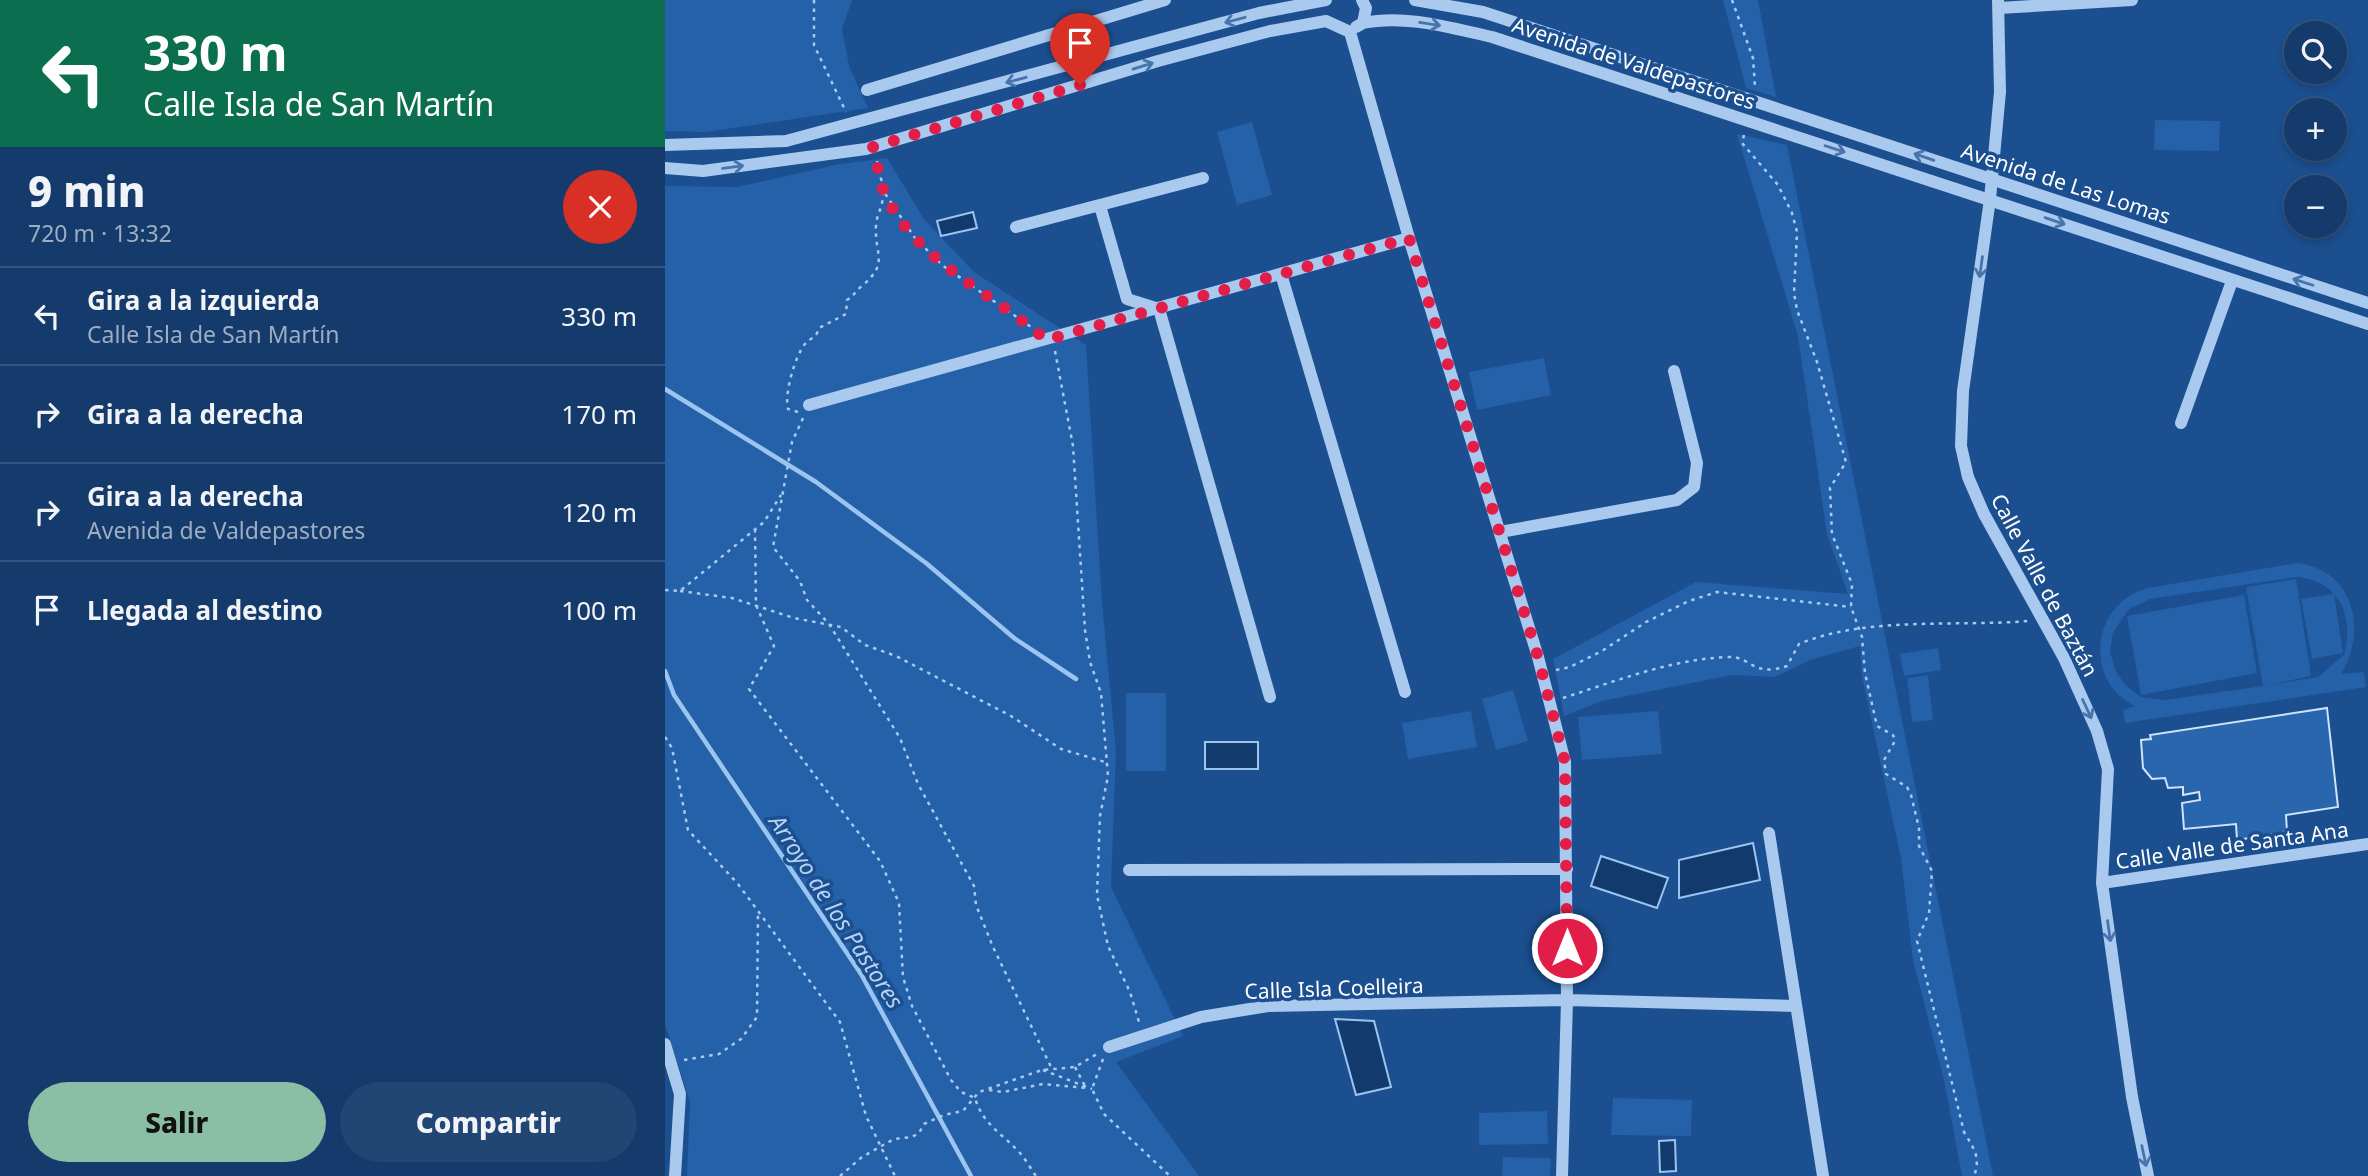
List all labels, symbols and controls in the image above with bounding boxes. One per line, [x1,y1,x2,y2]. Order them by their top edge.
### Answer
street label: Avenida de Valdepastores [1509,10,1759,116]
pin [1050,13,1110,85]
one-way arrow [1225,14,1247,27]
one-way arrow [1418,18,1441,31]
text: 330 m [143,19,288,85]
map controls [2284,21,2347,238]
button: search [2284,21,2347,84]
icon: arrive [1061,24,1099,62]
icon: left [28,28,119,119]
one-way arrow [1132,58,1154,71]
one-way arrow [1005,74,1028,87]
text: Calle Isla de San Martín [143,82,494,125]
button: + [2284,98,2347,161]
street label: Avenida de Las Lomas [1958,136,2174,230]
one-way arrow [1823,144,1845,156]
one-way arrow [1914,150,1936,162]
one-way arrow [721,160,744,173]
text: 9 min [28,162,145,219]
button: close [563,170,637,244]
button: − [2284,175,2347,238]
one-way arrow [2043,216,2065,228]
text: 720 m · 13:32 [28,217,172,249]
one-way arrow [1974,255,1987,278]
one-way arrow [2292,274,2314,287]
text: Gira a la izquierda [87,282,320,318]
icon: left [28,297,66,335]
text: 330 m [561,298,637,334]
text: Calle Isla de San Martín [87,318,339,350]
icon: right [28,395,66,433]
text: Gira a la derecha [87,396,304,432]
text: 170 m [561,396,637,432]
text: Gira a la derecha [87,478,304,514]
street label: Calle Valle de Baztán [1985,489,2105,681]
icon: right [28,493,66,531]
text: 120 m [561,494,637,530]
text: Avenida de Valdepastores [87,514,365,546]
icon: arrive [28,591,66,629]
text: Llegada al destino [87,592,323,628]
text: 100 m [561,592,637,628]
one-way arrow [2081,697,2094,719]
water label: Arroyo de los Pastores [761,806,912,1014]
street label: Calle Valle de Santa Ana [2114,815,2350,875]
position arrow [1530,911,1604,985]
one-way arrow [2103,920,2116,942]
street label: Calle Isla Coelleira [1244,971,1424,1005]
button: Salir [28,1082,326,1162]
button: Compartir [340,1082,637,1162]
one-way arrow [2138,1144,2152,1167]

